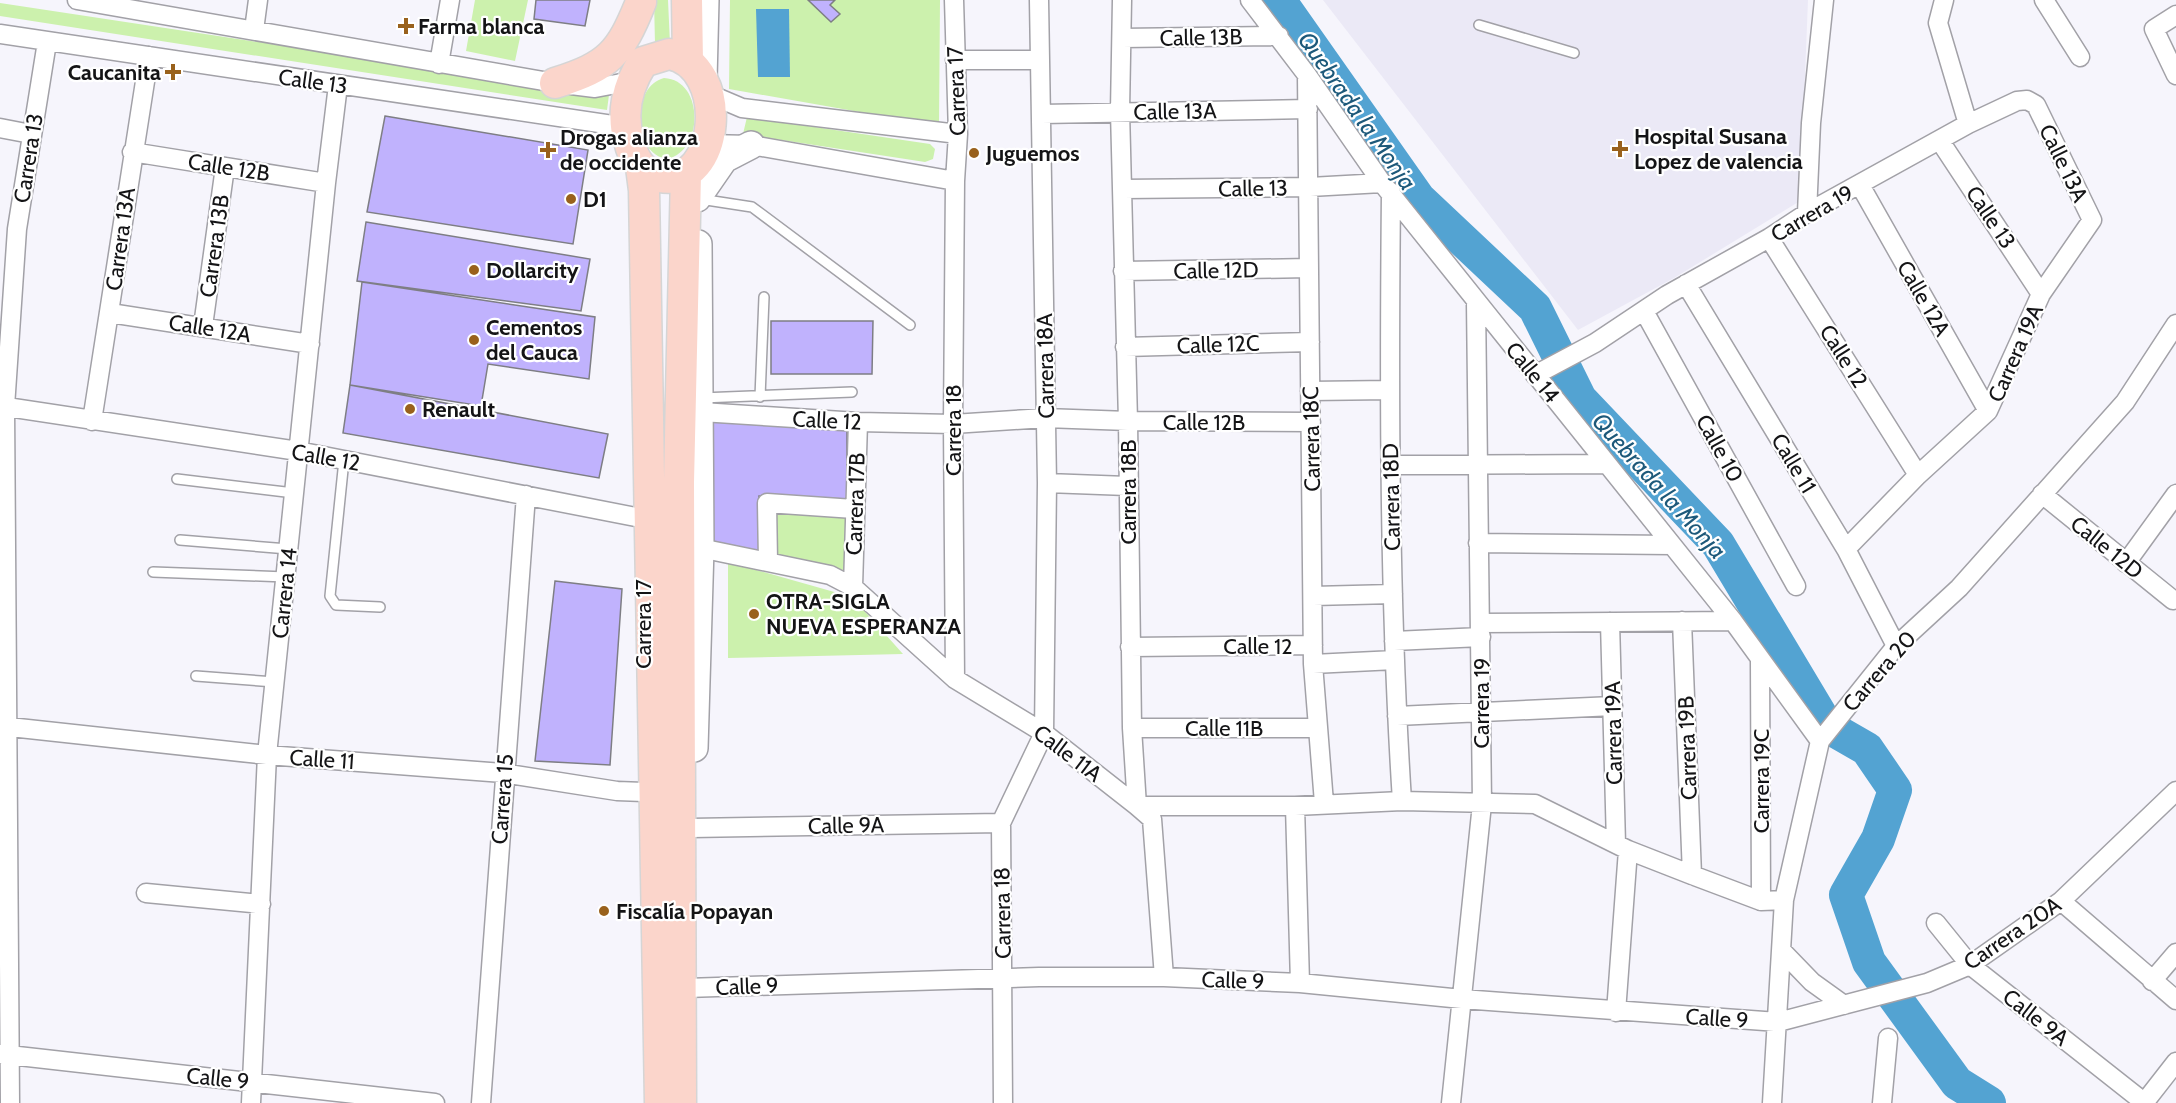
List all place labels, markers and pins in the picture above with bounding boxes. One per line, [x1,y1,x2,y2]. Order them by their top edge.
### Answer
place label: Farma blanca [418,13,544,40]
marker: Farma blanca [399,19,413,33]
place label: Caucanita [68,59,161,86]
marker: Caucanita [166,65,180,79]
place label: Hospital Susana Lopez de valencia [1634,123,1803,175]
place label: Drogas alianza de occidente [560,124,698,176]
place label: Juguemos [985,140,1080,167]
marker: Hospital Susana Lopez de valencia [1611,140,1629,158]
marker: Drogas alianza de occidente [541,143,555,157]
marker: Juguemos [967,146,981,160]
place label: D1 [583,186,607,213]
marker: D1 [564,192,578,206]
place label: Dollarcity [486,257,579,284]
marker: Dollarcity [467,263,481,277]
place label: Cementos del Cauca [486,314,582,366]
marker: Cementos del Cauca [467,333,481,347]
place label: Renault [422,396,496,423]
marker: Renault [403,402,417,416]
place label: OTRA-SIGLA NUEVA ESPERANZA [766,588,961,640]
marker: OTRA-SIGLA NUEVA ESPERANZA [747,607,761,621]
place label: Fiscalía Popayan [616,898,773,925]
marker: Fiscalía Popayan [597,904,611,918]

